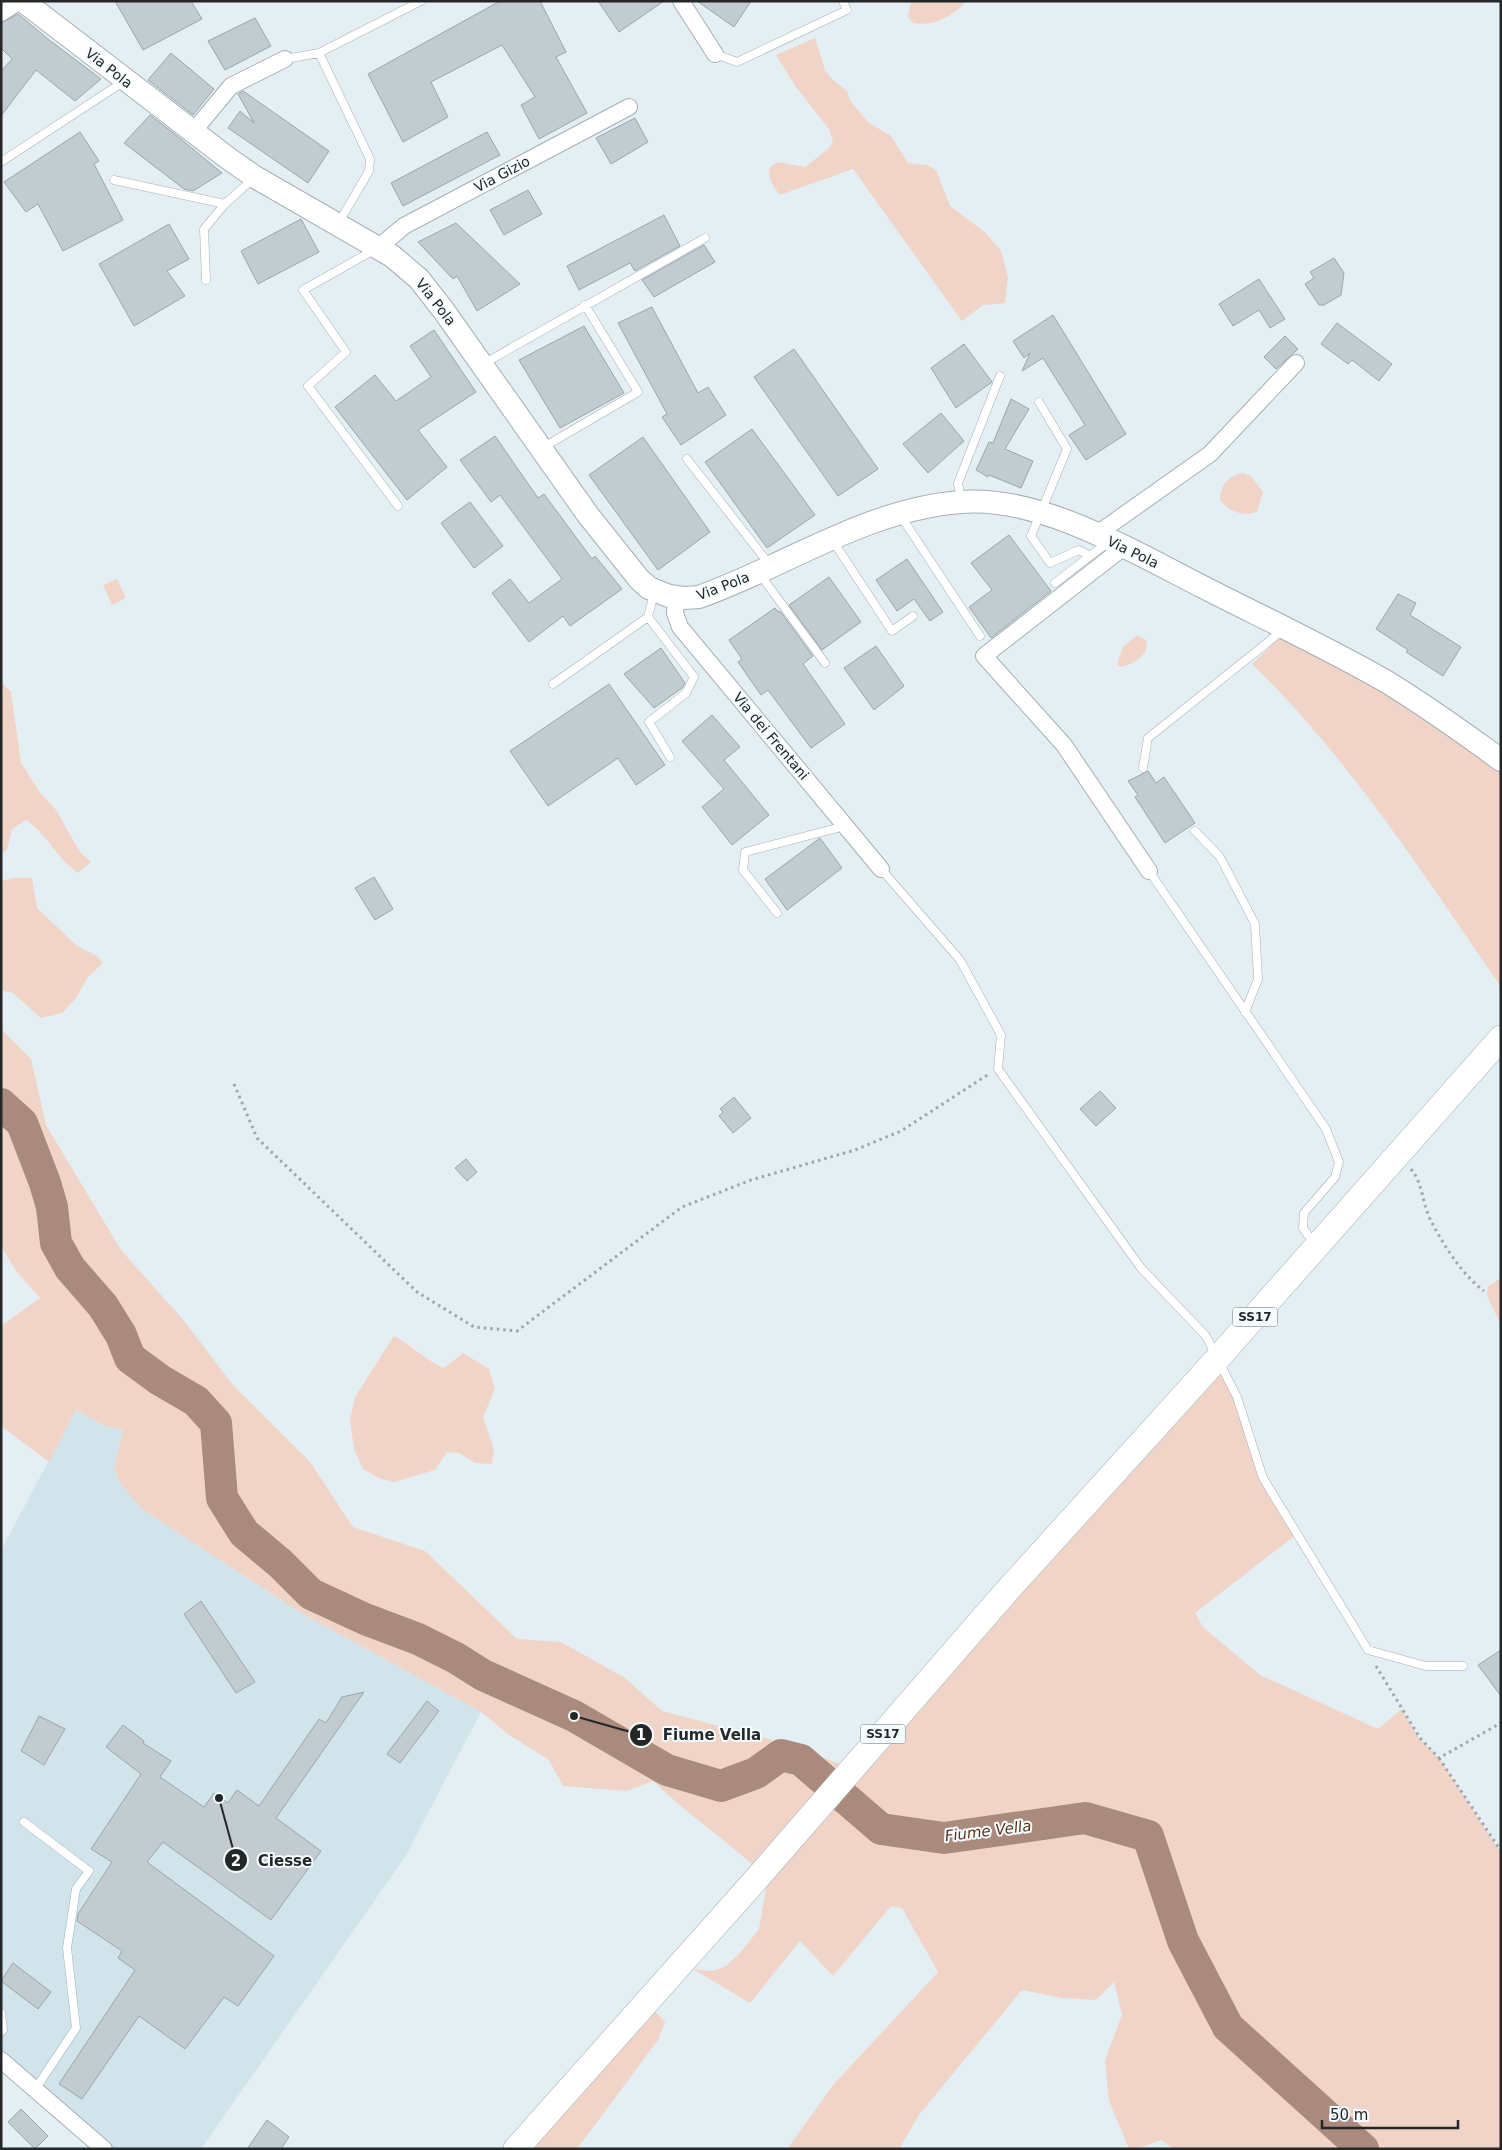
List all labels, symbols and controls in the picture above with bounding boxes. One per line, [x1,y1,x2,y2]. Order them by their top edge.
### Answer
street label: Via Pola [82,45,136,91]
street label: Via Gizio [471,153,533,195]
street label: Via Pola [413,275,459,329]
street label: Via Pola [1105,533,1161,571]
street label: Via Pola [694,569,752,603]
street label: Via dei Frentani [730,689,812,783]
road number: SS17 [1232,1308,1278,1326]
callout: Fiume Vella [628,1720,772,1750]
road number: SS17 [860,1725,906,1744]
text: 1 [636,1726,646,1744]
text: Fiume Vella [663,1726,761,1744]
water label: Fiume Vella [944,1817,1032,1845]
callout: Ciesse [223,1845,322,1875]
text: 2 [231,1852,241,1870]
text: Ciesse [258,1852,312,1870]
scale bar [1322,2098,1458,2130]
text: 50 m [1330,2106,1368,2124]

